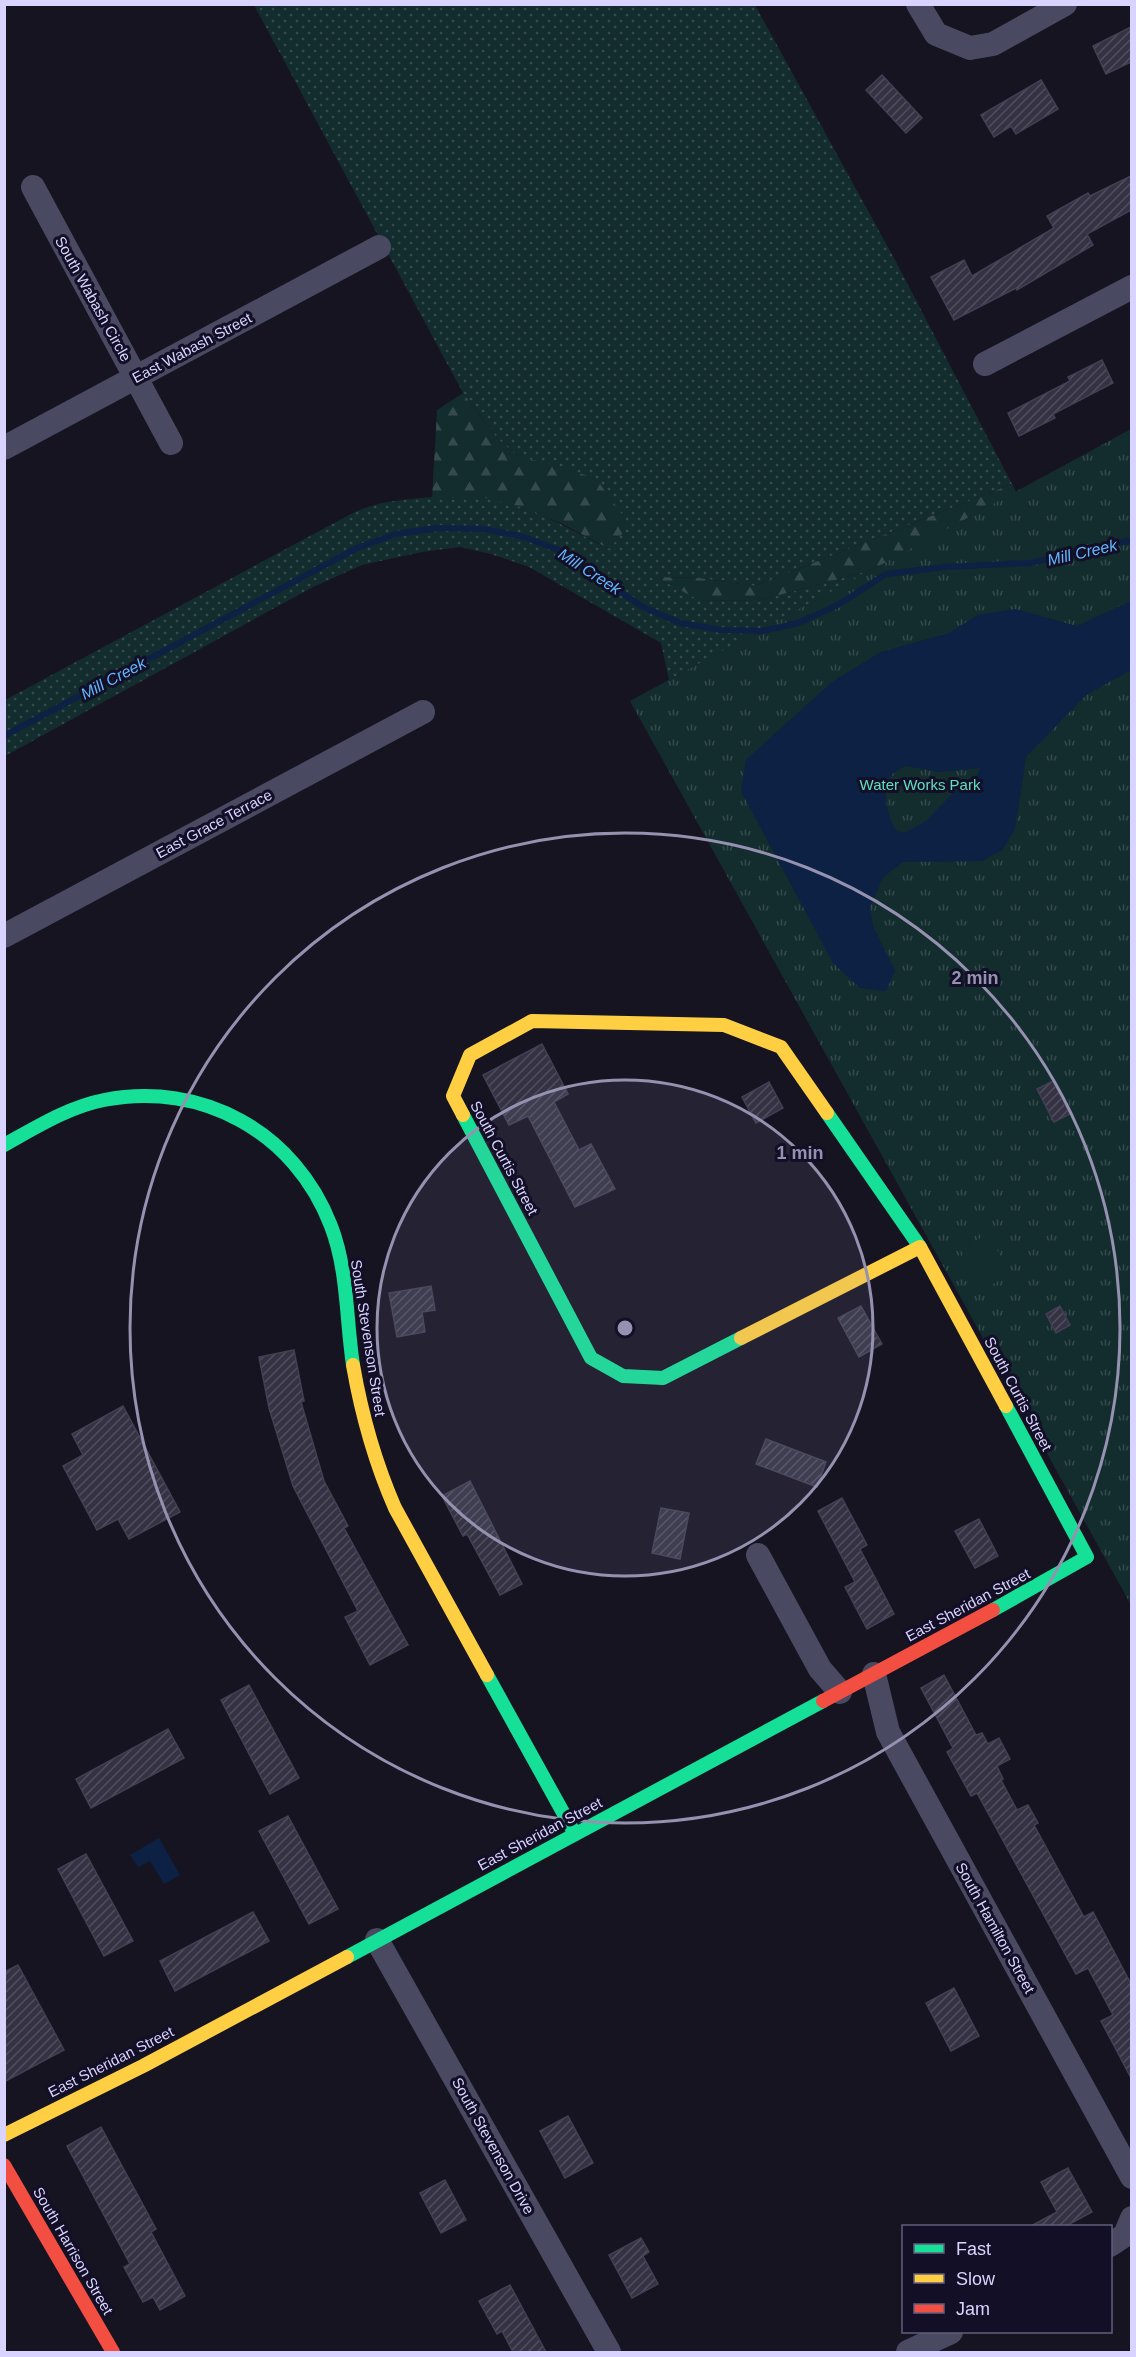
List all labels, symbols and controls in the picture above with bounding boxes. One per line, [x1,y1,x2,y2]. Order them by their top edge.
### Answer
street label: South Wabash Circle [52,233,135,364]
street label: East Wabash Street [129,308,255,386]
water label: Mill Creek [1046,536,1120,569]
water label: Mill Creek [555,545,625,598]
water label: Mill Creek [78,654,150,703]
park label: Water Works Park [860,776,981,793]
street label: East Grace Terrace [153,786,275,861]
text: 2 min [951,968,999,988]
street label: South Curtis Street [467,1098,542,1218]
text: 1 min [776,1143,824,1163]
street label: South Stevenson Street [348,1258,389,1418]
centre of rings [615,1318,635,1338]
street label: South Curtis Street [981,1334,1056,1454]
street label: East Sheridan Street [903,1564,1034,1645]
street label: East Sheridan Street [475,1793,606,1874]
street label: South Hamilton Street [952,1859,1039,1997]
street label: East Sheridan Street [45,2022,177,2101]
street label: South Stevenson Drive [449,2075,538,2217]
street label: South Harrison Street [30,2184,117,2318]
legend [902,2225,1112,2333]
text: Fast [956,2239,991,2259]
text: Slow [956,2269,996,2289]
text: Jam [956,2299,990,2319]

